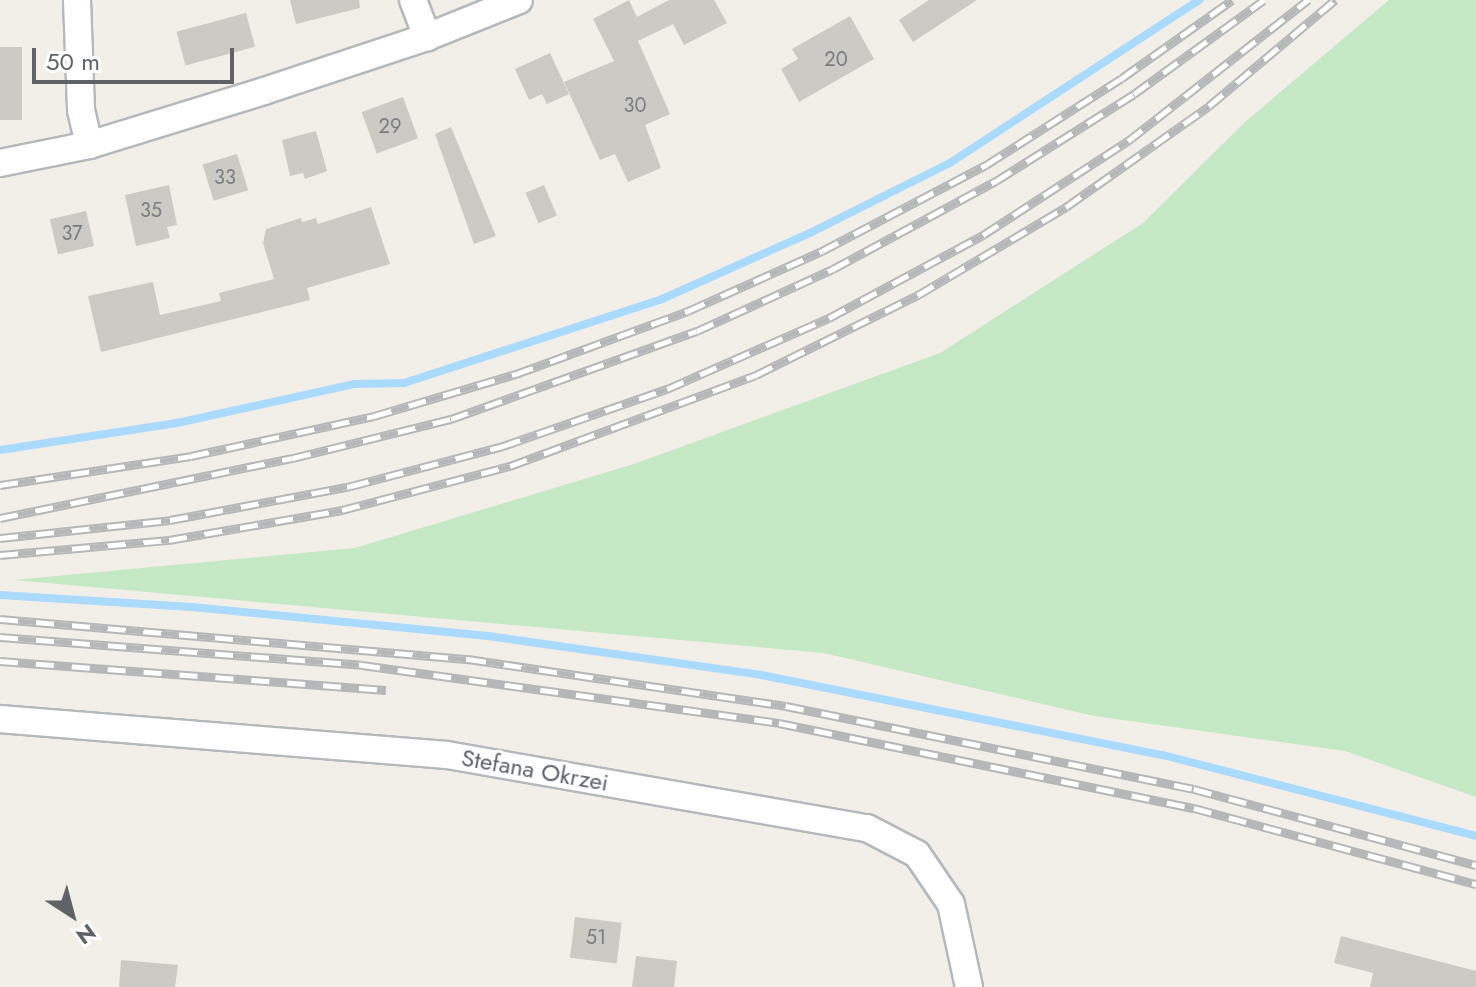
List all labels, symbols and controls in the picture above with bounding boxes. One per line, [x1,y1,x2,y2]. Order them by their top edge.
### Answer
scale bar [36,32,238,82]
text: 50 m [46,44,100,79]
house number: 20 [824,47,848,71]
house number: 30 [624,93,646,117]
house number: 29 [379,114,401,138]
house number: 33 [214,165,236,189]
house number: 35 [140,198,162,222]
house number: 37 [61,221,83,245]
street label: Stefana Okrzei [459,743,611,797]
north arrow [32,875,112,955]
text: N [70,916,103,952]
house number: 51 [586,925,606,949]

